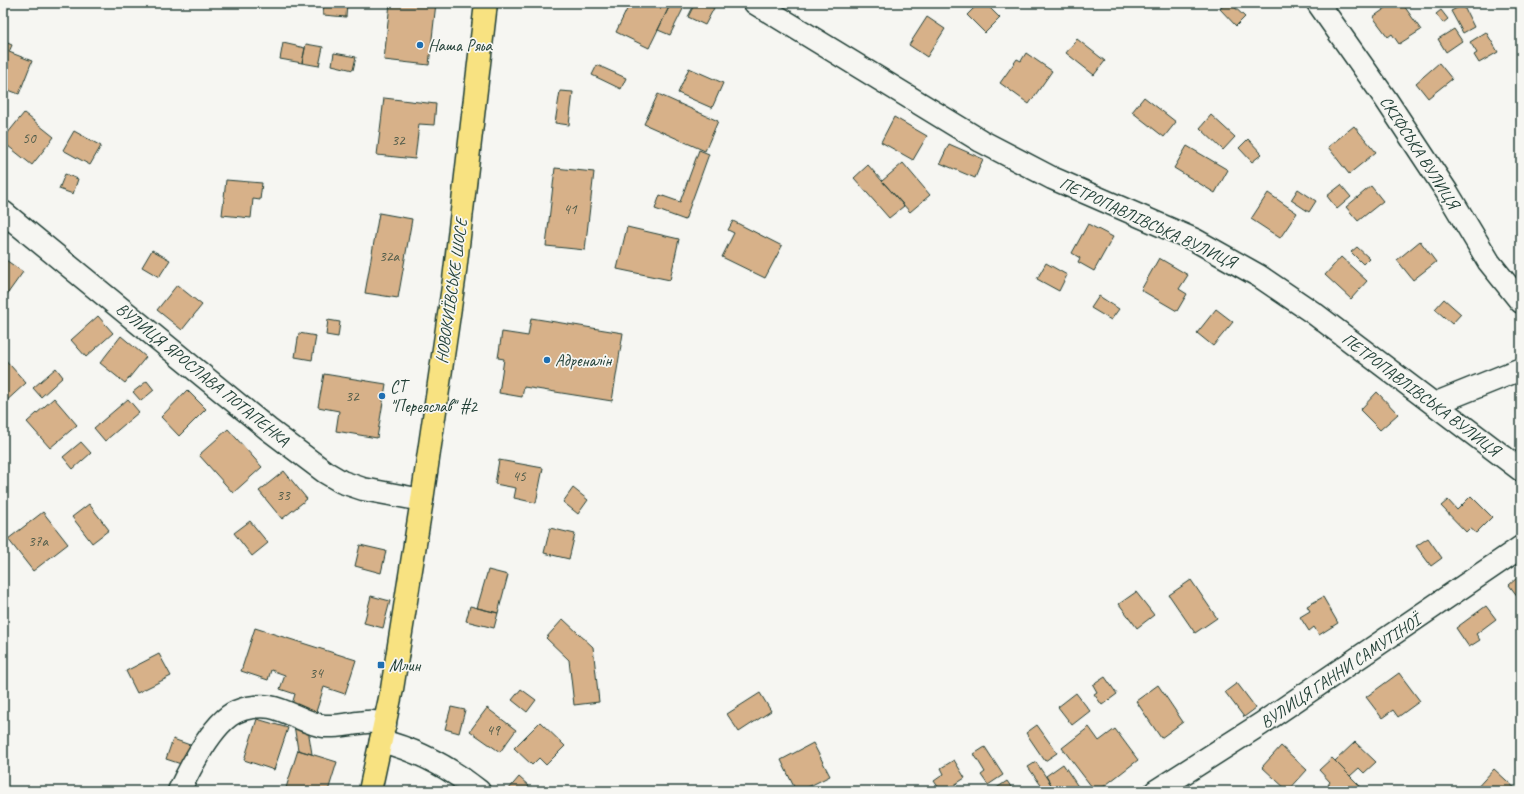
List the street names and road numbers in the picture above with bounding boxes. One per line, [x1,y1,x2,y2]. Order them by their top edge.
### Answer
street label: СКІФСЬКА ВУЛИЦЯ [1375,92,1465,215]
street label: ПЕТРОПАВЛІВСЬКА ВУЛИЦЯ [1056,172,1242,274]
street label: НОВОКИЇВСЬКЕ ШОСЕ [431,214,472,365]
street label: ВУЛИЦЯ ЯРОСЛАВА ПОТАПЕНКА [112,298,294,451]
street label: ПЕТРОПАВЛІВСЬКА ВУЛИЦЯ [1338,328,1506,462]
street label: ВУЛИЦЯ ГАННИ САМУТІНОЇ [1256,608,1428,733]

